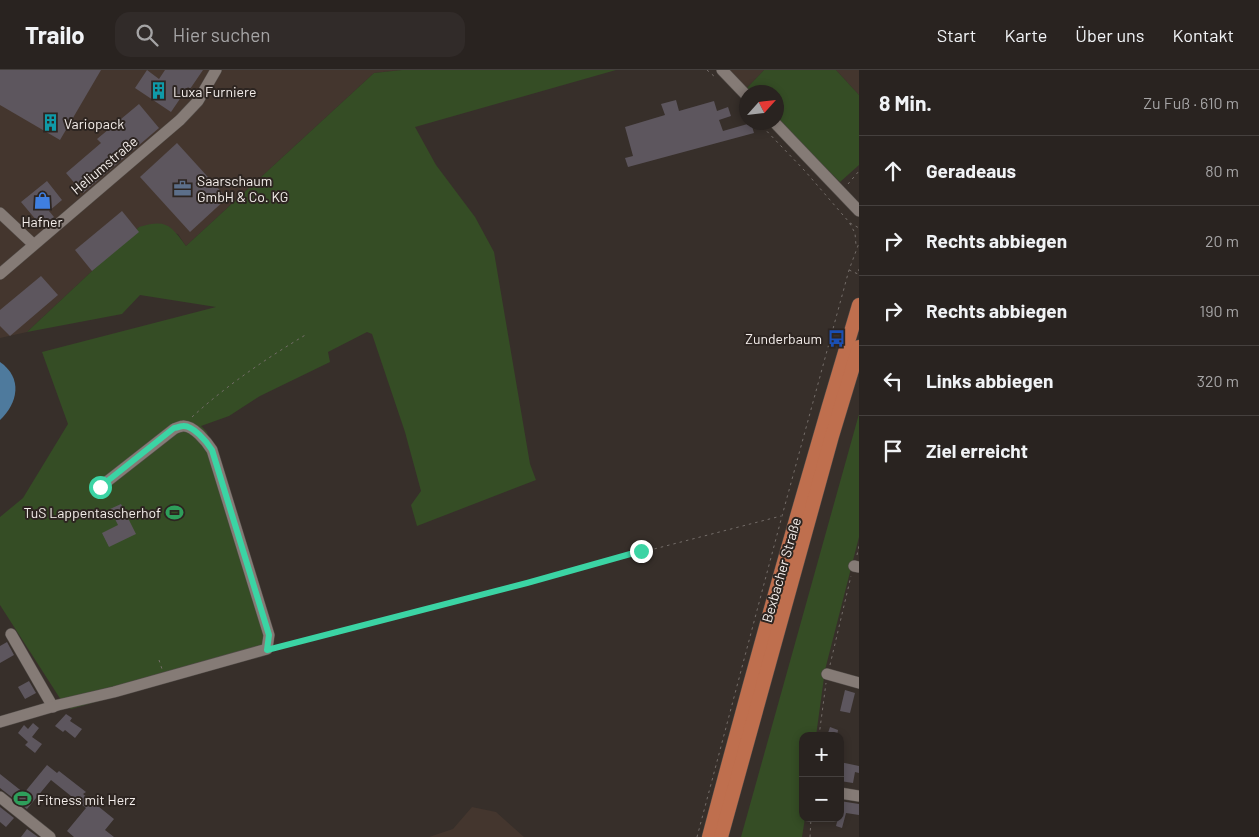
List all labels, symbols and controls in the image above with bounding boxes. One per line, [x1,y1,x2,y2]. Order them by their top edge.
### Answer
search box [115,12,465,57]
text: Trailo [25,20,85,49]
icon: search [133,21,161,49]
text: Hier suchen [173,23,271,46]
text: Start [937,24,976,46]
text: Karte [1004,24,1047,46]
text: Über uns [1075,24,1144,46]
text: Kontakt [1172,24,1234,46]
building icon: Luxa Furniere [149,81,169,101]
place label: Luxa Furniere [173,83,257,100]
north arrow [739,85,784,130]
text: 8 Min. [879,90,932,115]
text: Zu Fuß · 610 m [1143,93,1239,112]
building icon: Variopack [40,113,60,133]
place label: Variopack [64,115,124,132]
street label: Heliumstraße [67,132,141,198]
icon: ahead [879,157,907,185]
text: Geradeaus [926,159,1016,182]
text: 80 m [1205,161,1239,180]
place label: Saarschaum GmbH & Co. KG [197,172,288,205]
office icon: Saarschaum GmbH & Co. KG [173,178,193,198]
shop icon: Hafner [32,191,52,211]
place label: Hafner [21,213,63,230]
icon: right [879,227,907,255]
text: Rechts abbiegen [926,229,1067,252]
text: 20 m [1205,231,1239,250]
icon: right [879,297,907,325]
text: Rechts abbiegen [926,299,1067,322]
text: 190 m [1200,301,1239,320]
bus stop icon: Zunderbaum [826,328,846,348]
place label: Zunderbaum [745,330,822,347]
icon: left [879,367,907,395]
text: Links abbiegen [926,369,1053,392]
text: 320 m [1197,371,1239,390]
icon: arrive [879,437,907,465]
text: Ziel erreicht [926,439,1028,462]
route start [89,476,112,499]
sports icon: TuS Lappentascherhof [165,502,185,522]
place label: TuS Lappentascherhof [23,504,161,521]
street label: Bexbacher Straße [758,516,804,624]
route end [630,540,653,563]
map controls [799,732,844,822]
button: + [799,732,844,777]
button: − [799,777,844,822]
sports icon: Fitness mit Herz [13,789,33,809]
place label: Fitness mit Herz [37,791,136,808]

